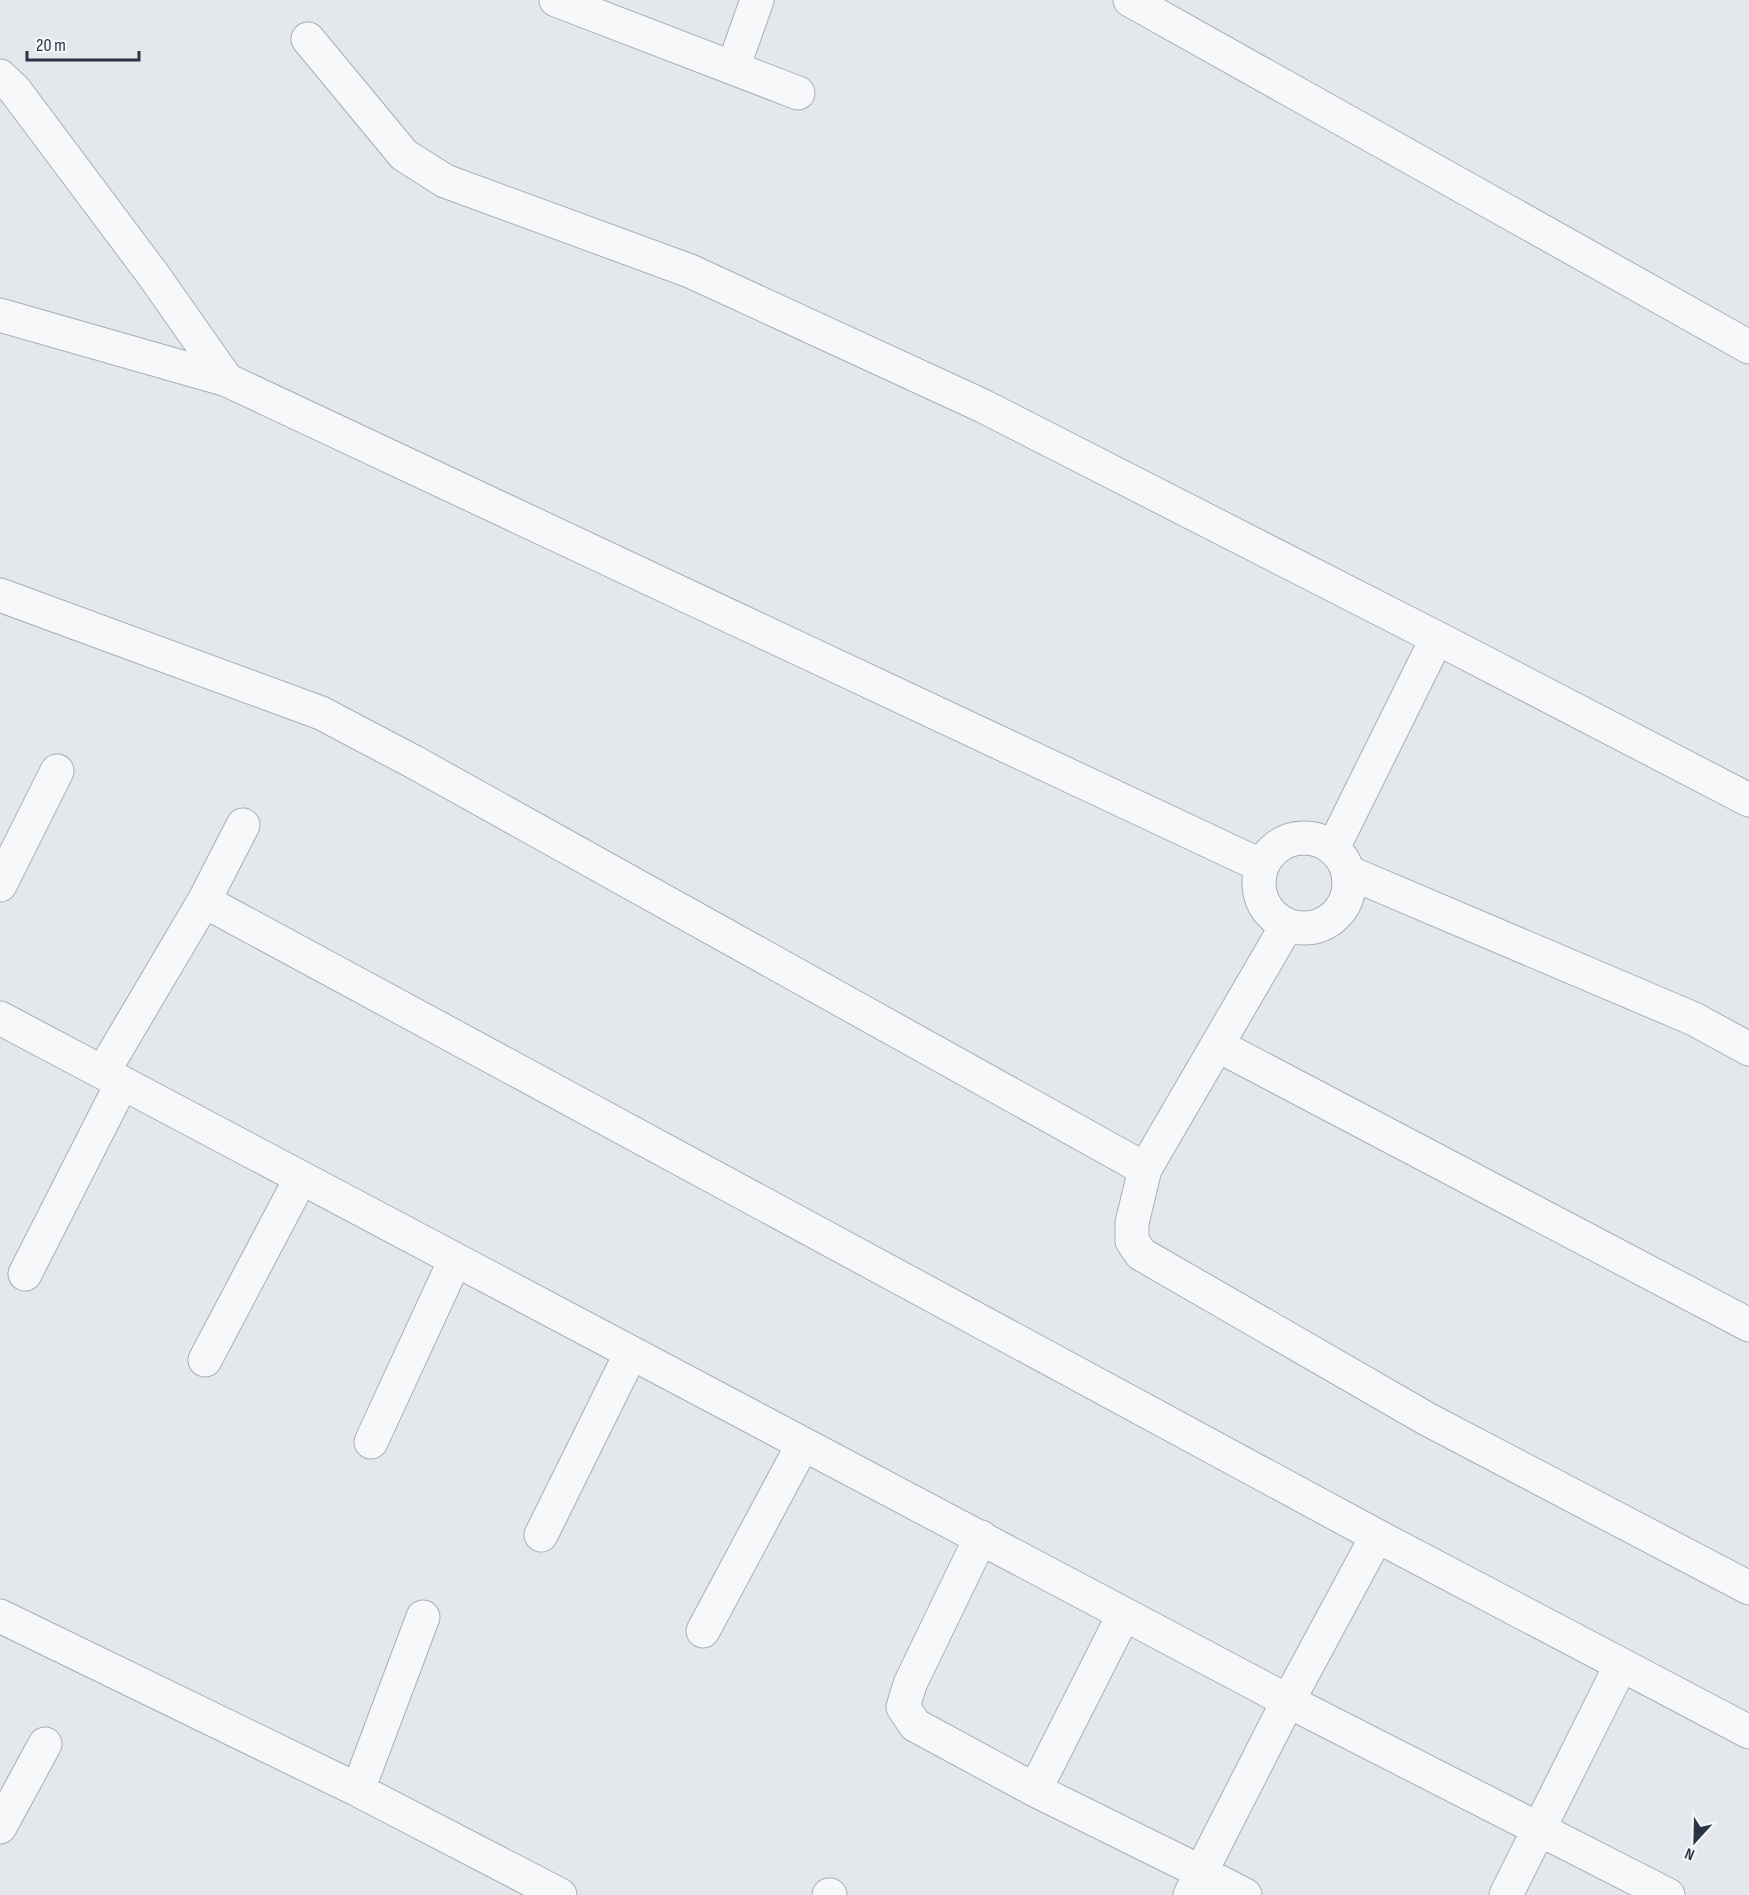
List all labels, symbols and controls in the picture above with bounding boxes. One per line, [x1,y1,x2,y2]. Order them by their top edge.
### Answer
scale bar [27,24,140,62]
text: 20 m [36,35,66,56]
north arrow [1665,1811,1725,1871]
text: N [1682,1843,1697,1864]

